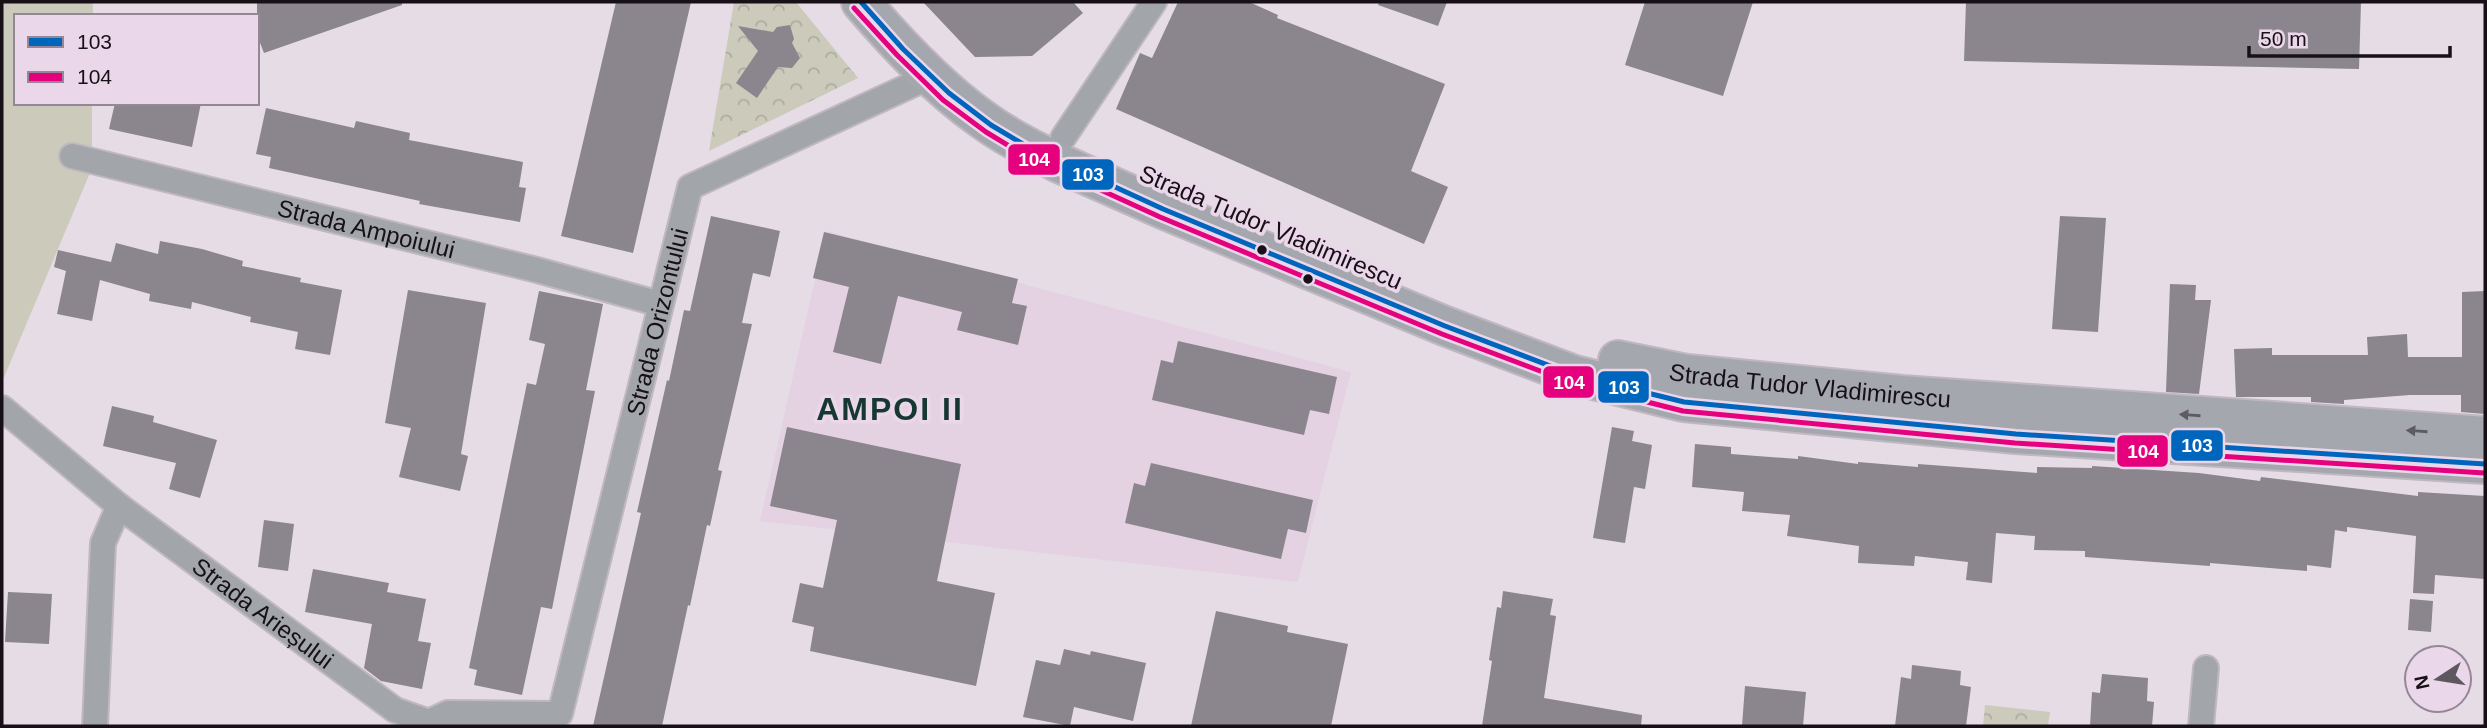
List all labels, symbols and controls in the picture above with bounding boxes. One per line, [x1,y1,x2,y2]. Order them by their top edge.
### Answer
legend [14,14,259,105]
scale bar [2249,14,2450,58]
text: 50 m [2260,27,2307,50]
text: 103 [77,30,112,53]
text: 104 [77,65,112,88]
line badge: 104 [1007,143,1061,176]
text: 104 [1018,149,1050,170]
line badge: 103 [1061,158,1115,191]
street label: Strada Tudor Vladimirescu [1136,159,1406,295]
text: 103 [1072,164,1104,185]
street label: Strada Ampoiului [275,193,458,263]
street label: Strada Orizontului [621,225,693,418]
unlabelled marker [1255,243,1269,257]
unlabelled marker [1301,272,1315,286]
street label: Strada Tudor Vladimirescu [1667,357,1952,412]
line badge: 104 [1542,365,1595,399]
line badge: 103 [1597,370,1650,404]
text: 104 [1553,372,1585,393]
text: 103 [1608,377,1640,398]
district label: AMPOI II [816,391,964,427]
one-way arrow [2179,409,2201,420]
one-way arrow [2406,425,2428,436]
line badge: 103 [2170,429,2224,462]
line badge: 104 [2116,434,2169,468]
text: 103 [2181,435,2213,456]
text: 104 [2127,441,2159,462]
street label: Strada Arieșului [188,552,339,673]
north arrow [2403,644,2473,714]
text: N [2410,674,2434,691]

